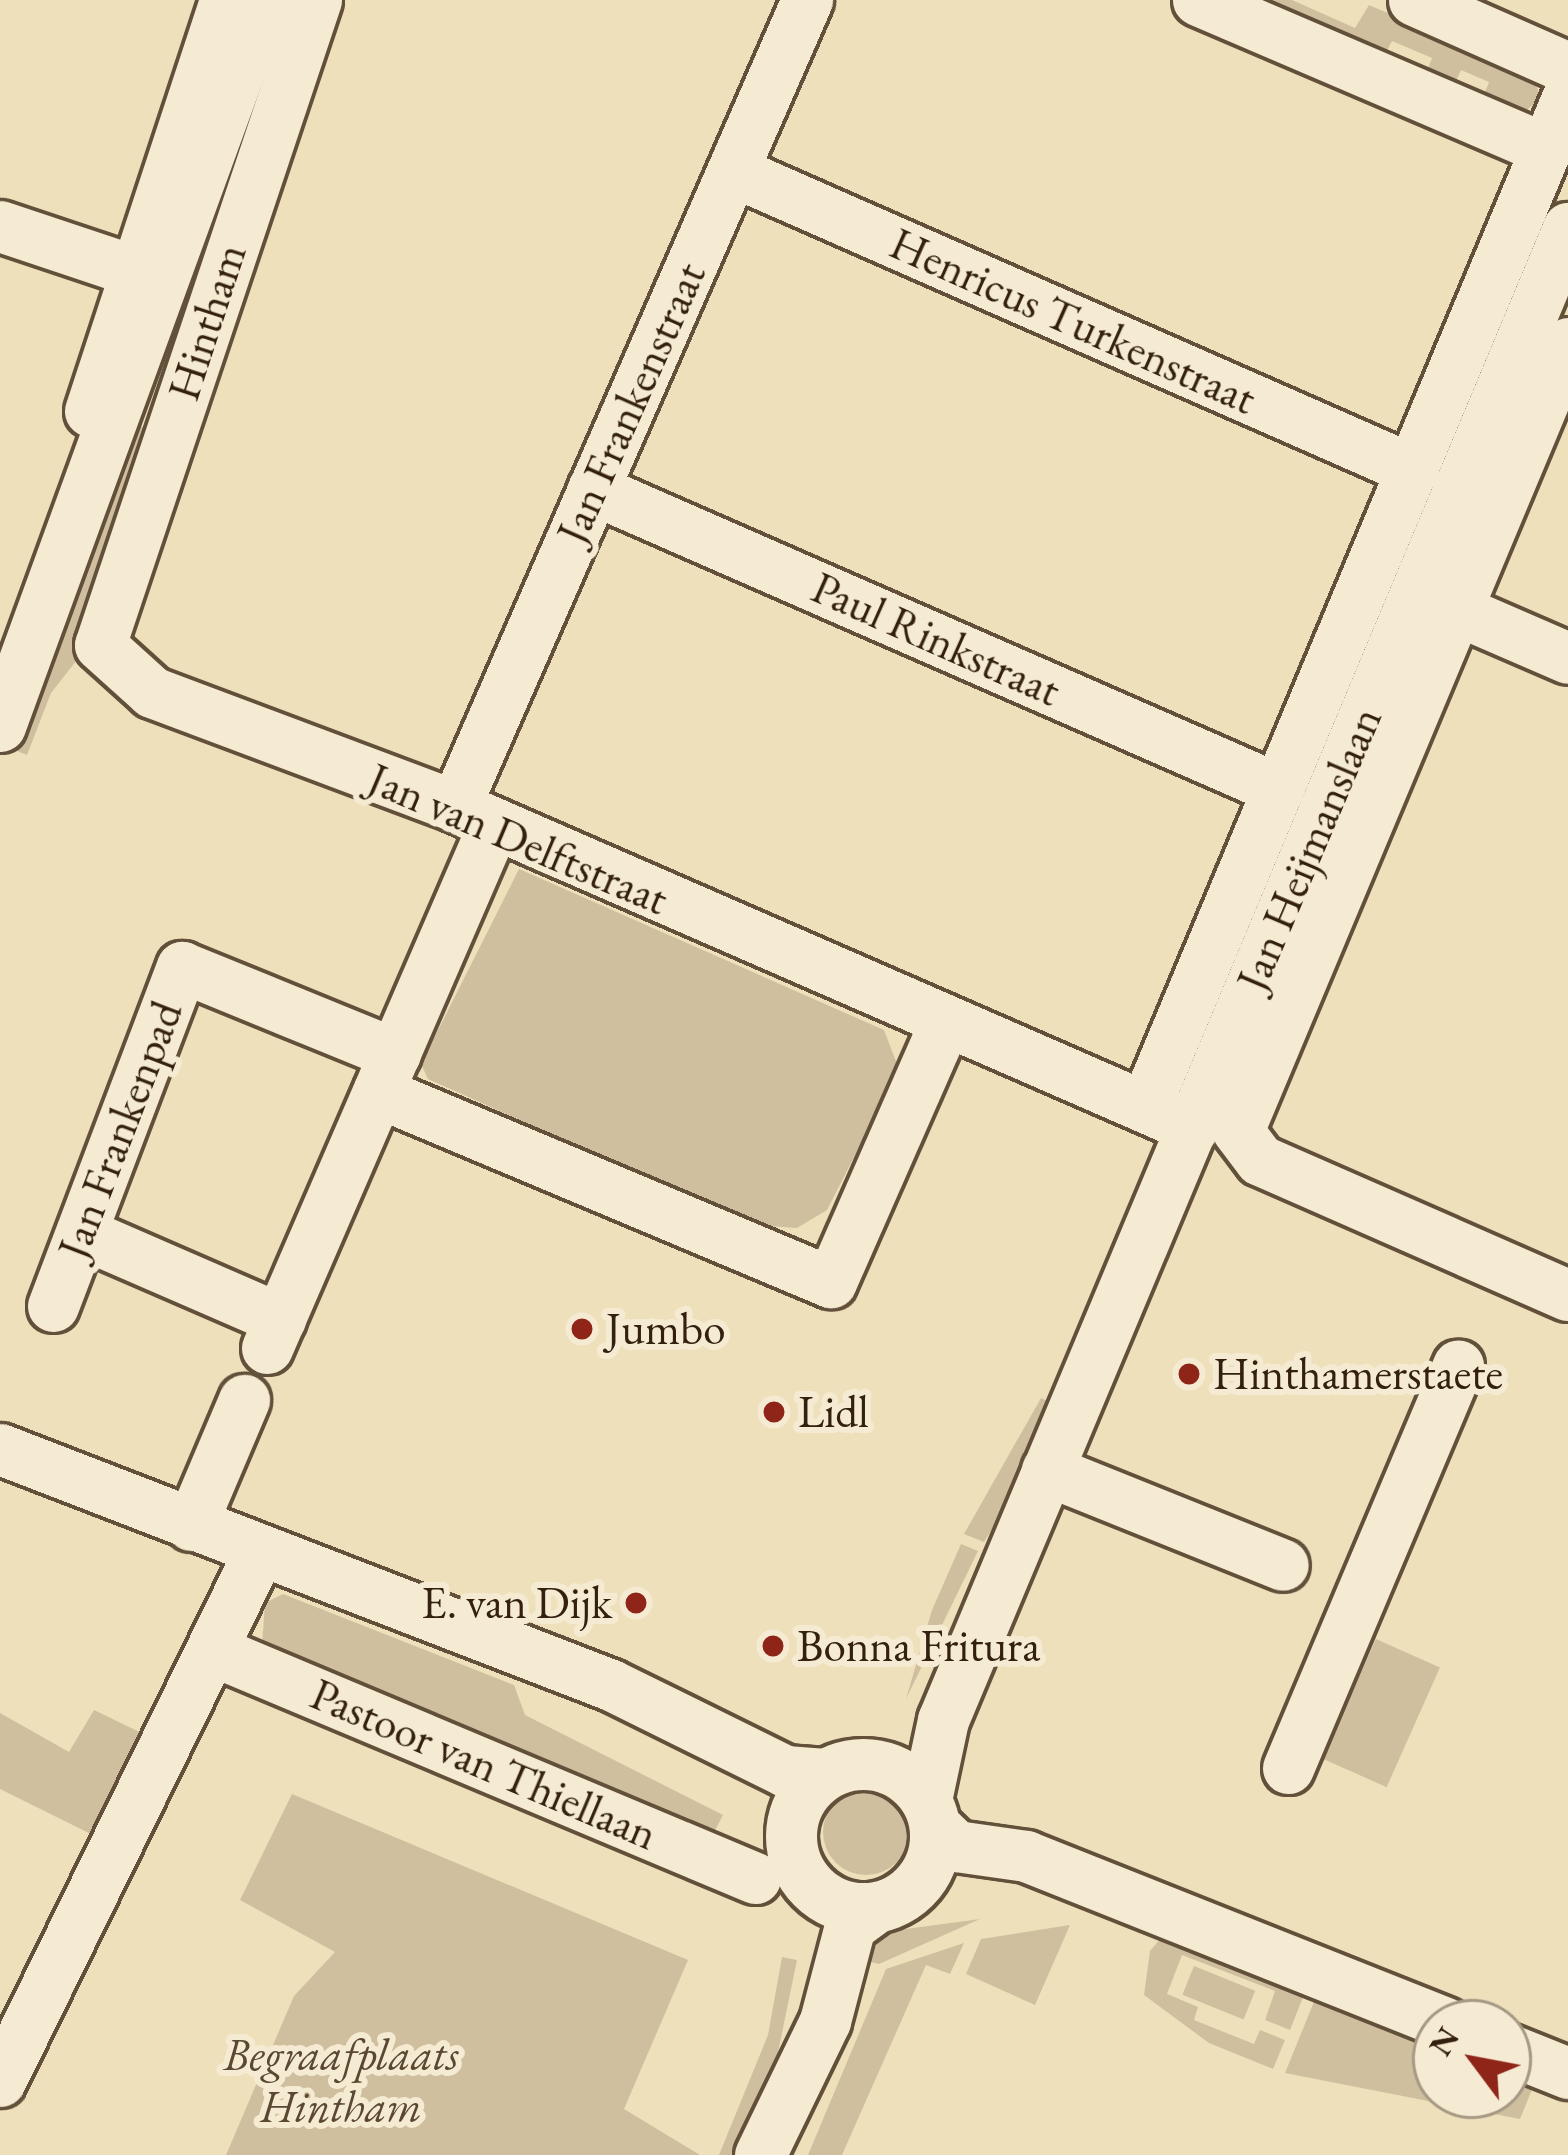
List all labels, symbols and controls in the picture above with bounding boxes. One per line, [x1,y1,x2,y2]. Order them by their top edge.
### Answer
street label: Henricus Turkenstraat [882,216,1264,426]
street label: Hintham [156,237,258,407]
street label: Jan Frankenstraat [545,254,717,552]
street label: Paul Rinkstraat [804,560,1068,718]
street label: Jan Heijmanslaan [1225,699,1393,999]
street label: Jan van Delftstraat [360,752,676,926]
street label: Jan Frankenpad [46,994,194,1266]
place label: Jumbo [606,1302,725,1356]
marker: Jumbo [569,1316,595,1342]
place label: Hinthamerstaete [1213,1347,1503,1401]
marker: Hinthamerstaete [1176,1361,1202,1387]
place label: Lidl [798,1385,869,1439]
marker: Lidl [761,1399,787,1425]
place label: E. van Dijk [421,1576,612,1630]
marker: E. van Dijk [623,1590,649,1616]
place label: Bonna Fritura [797,1619,1040,1673]
marker: Bonna Fritura [760,1633,786,1659]
street label: Pastoor van Thiellaan [303,1667,665,1861]
north arrow [1412,1999,1532,2119]
text: N [1418,2019,1469,2064]
park label: Begraafplaats Hintham [223,2028,459,2134]

